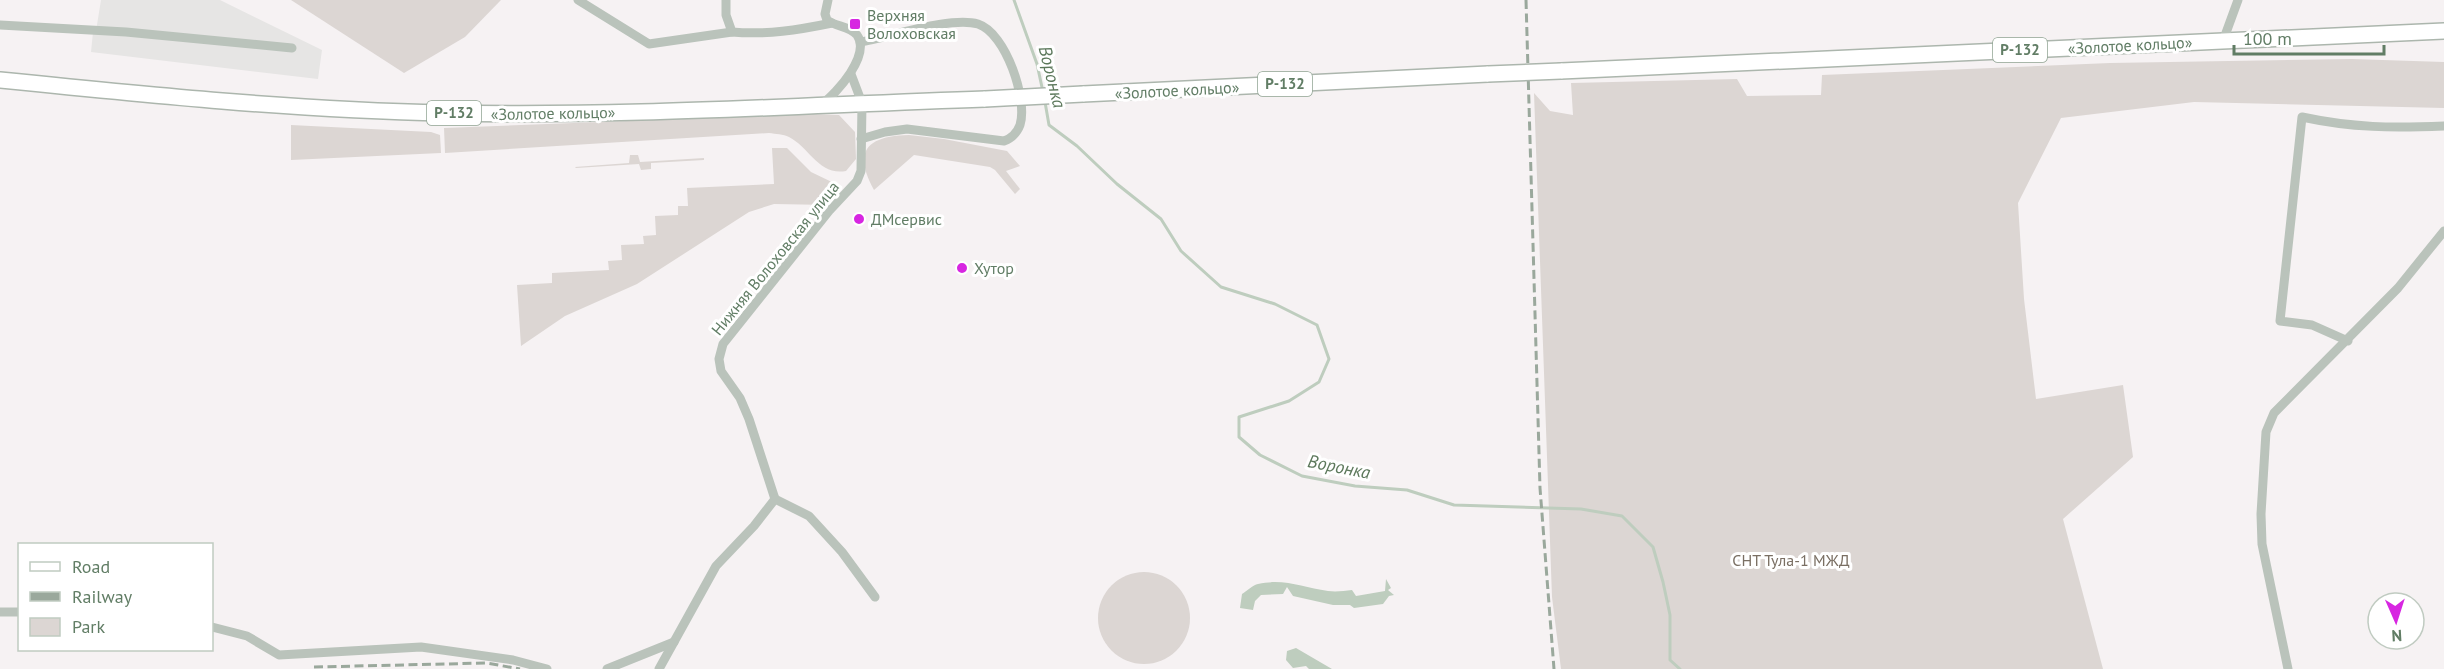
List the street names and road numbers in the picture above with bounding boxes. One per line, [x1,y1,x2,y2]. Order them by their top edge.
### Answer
street label: «Золотое кольцо» [2067,32,2193,58]
road number: Р-132 [1993,38,2047,62]
road number: Р-132 [1258,72,1312,96]
street label: «Золотое кольцо» [1114,77,1240,103]
road number: Р-132 [427,101,481,125]
street label: «Золотое кольцо» [490,102,616,124]
street label: Нижняя Волоховская улица [707,177,843,339]

